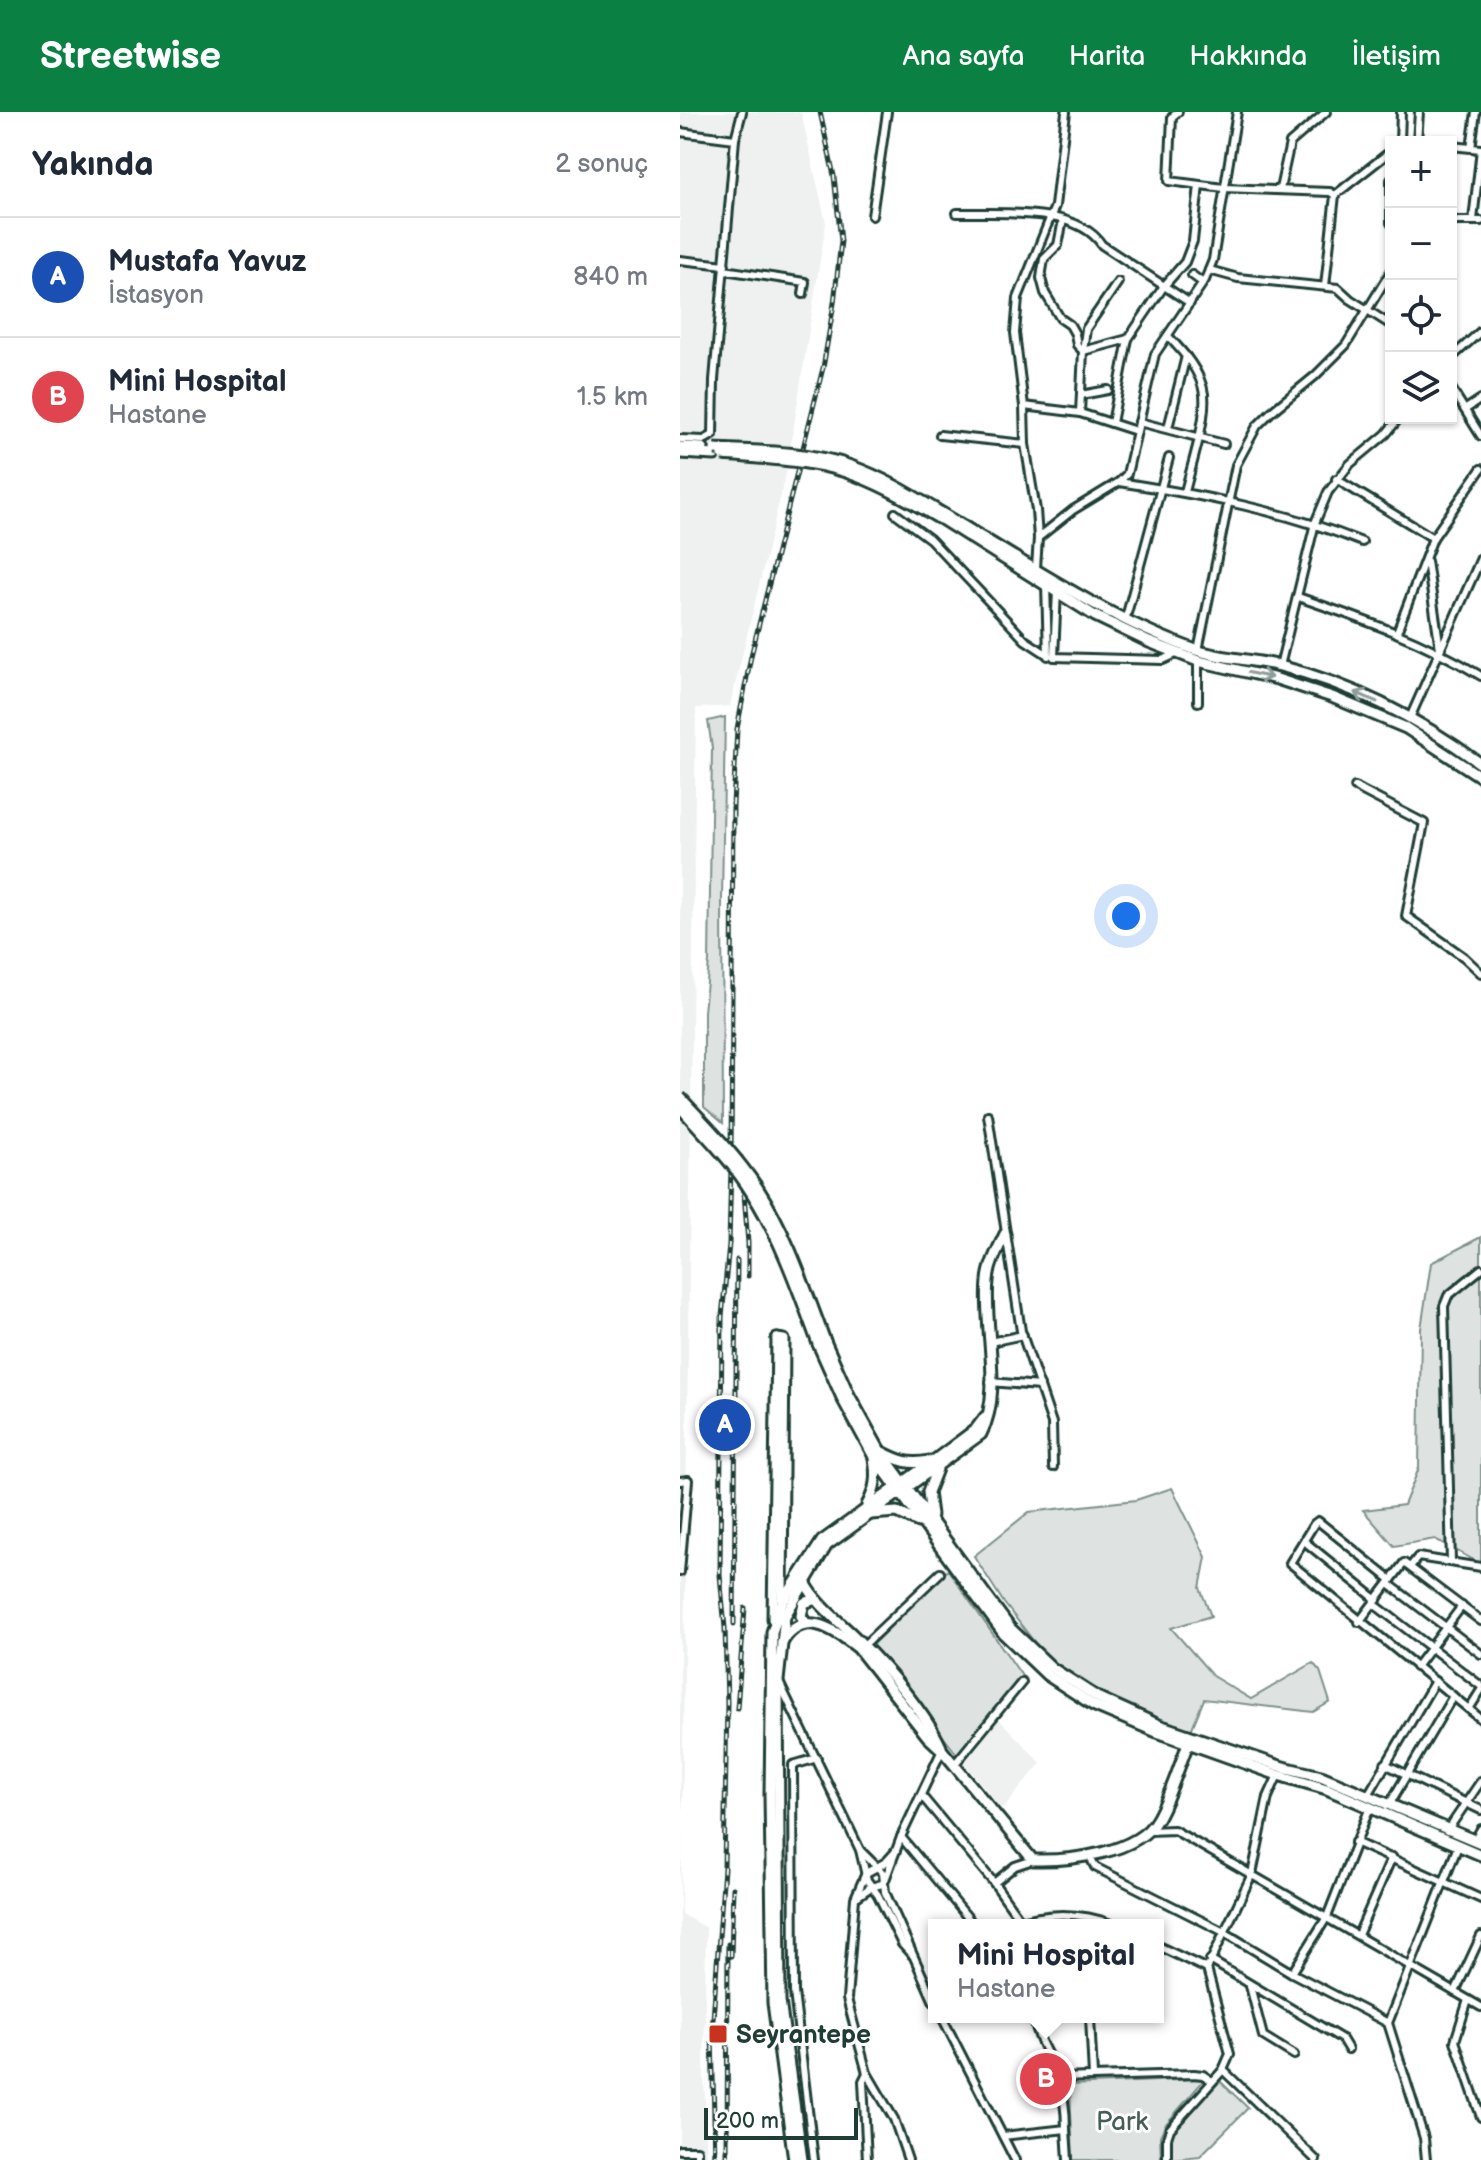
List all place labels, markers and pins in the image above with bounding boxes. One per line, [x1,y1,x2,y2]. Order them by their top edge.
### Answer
pin: A [699,1395,751,1455]
place label: Seyrantepe [736,2020,871,2051]
marker: Seyrantepe [707,2023,729,2045]
pin: B [1020,2049,1072,2109]

